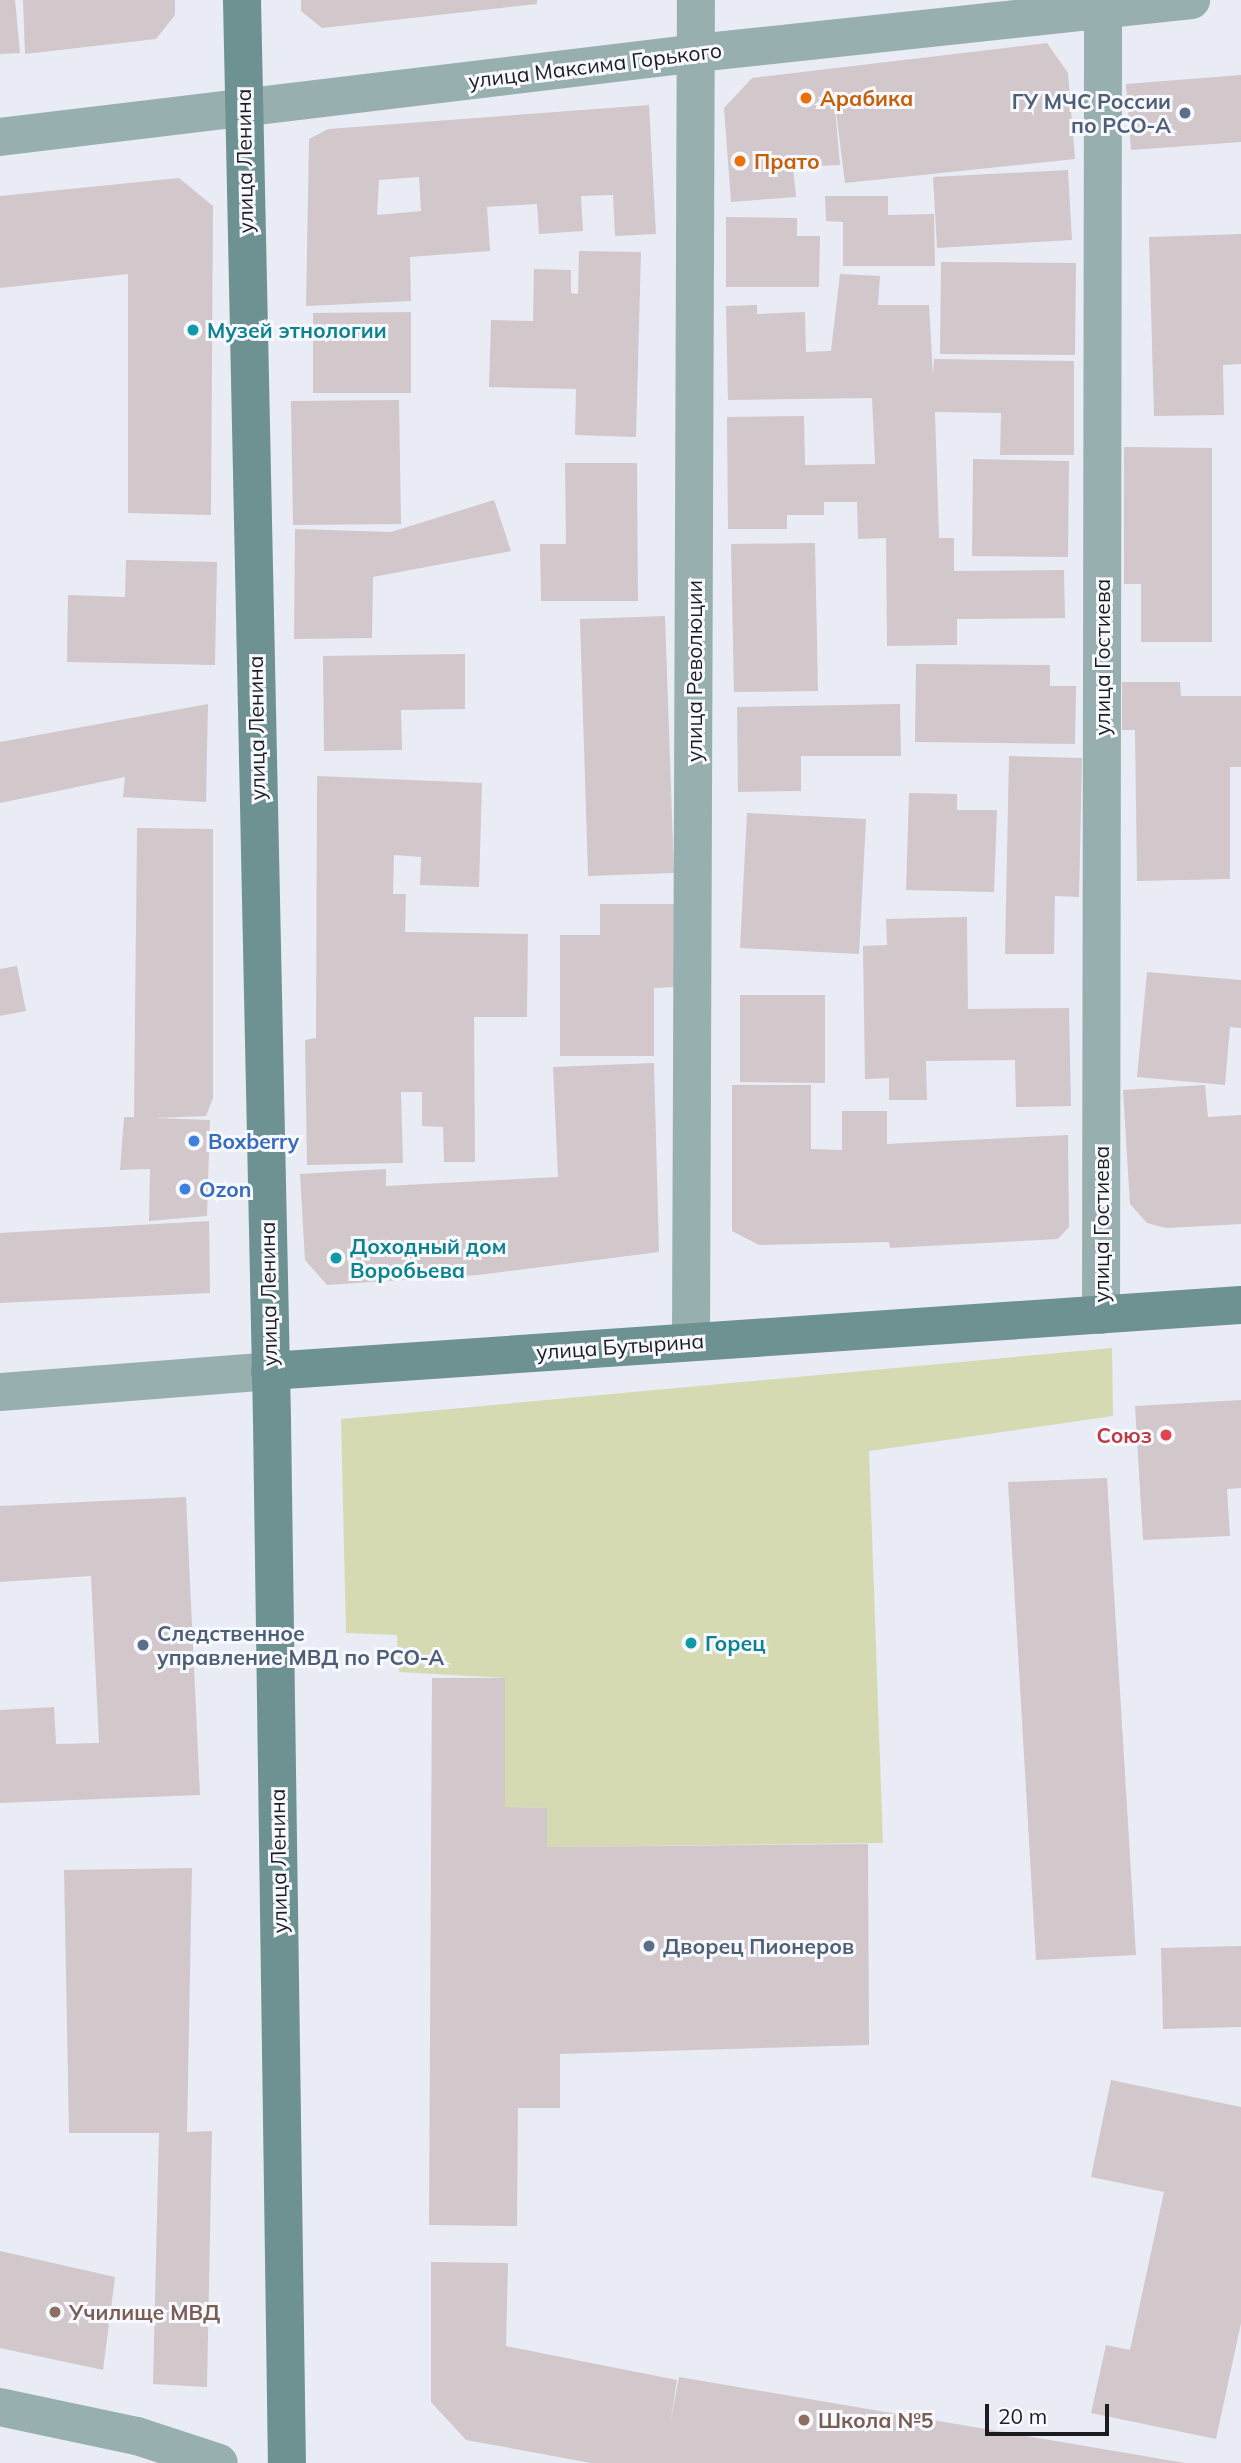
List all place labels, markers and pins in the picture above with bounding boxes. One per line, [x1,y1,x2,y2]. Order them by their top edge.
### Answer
place label: Арабика [820,85,913,111]
place label: ГУ МЧС России по РСО-А [1012,88,1171,138]
marker: Арабика [798,90,814,106]
marker: ГУ МЧС России по РСО-А [1177,105,1193,121]
place label: Прато [754,148,820,174]
marker: Прато [732,153,748,169]
place label: Музей этнологии [207,317,387,343]
marker: Музей этнологии [185,322,201,338]
place label: Boxberry [208,1128,299,1154]
marker: Boxberry [186,1133,202,1149]
place label: Ozon [199,1176,251,1202]
marker: Ozon [177,1181,193,1197]
place label: Доходный дом Воробьева [350,1233,506,1283]
marker: Доходный дом Воробьева [328,1250,344,1266]
place label: Союз [1096,1422,1152,1448]
marker: Союз [1158,1427,1174,1443]
place label: Следственное управление МВД по РСО-А [157,1620,444,1670]
place label: Горец [705,1630,766,1656]
marker: Горец [683,1635,699,1651]
marker: Следственное управление МВД по РСО-А [135,1637,151,1653]
place label: Дворец Пионеров [663,1933,854,1959]
marker: Дворец Пионеров [641,1938,657,1954]
place label: Училище МВД [69,2299,220,2325]
marker: Училище МВД [47,2304,63,2320]
place label: Школа №5 [818,2407,933,2433]
marker: Школа №5 [796,2412,812,2428]

